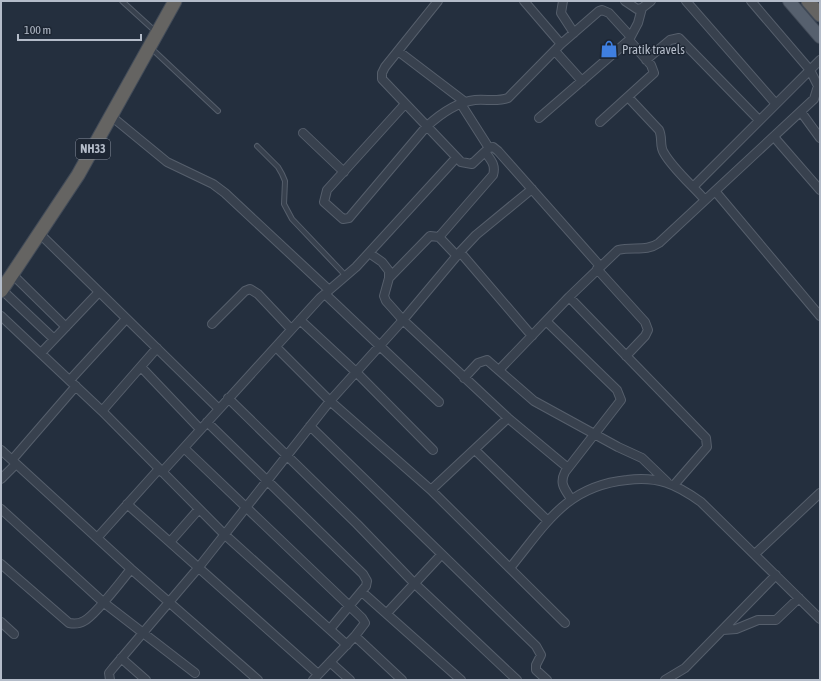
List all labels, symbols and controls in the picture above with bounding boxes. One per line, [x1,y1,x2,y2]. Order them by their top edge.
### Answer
scale bar [18,16,141,42]
text: 100 m [24,23,51,37]
shop icon: Pratik travels [599,39,619,59]
place label: Pratik travels [622,42,685,57]
road number: NH33 [76,139,110,159]

